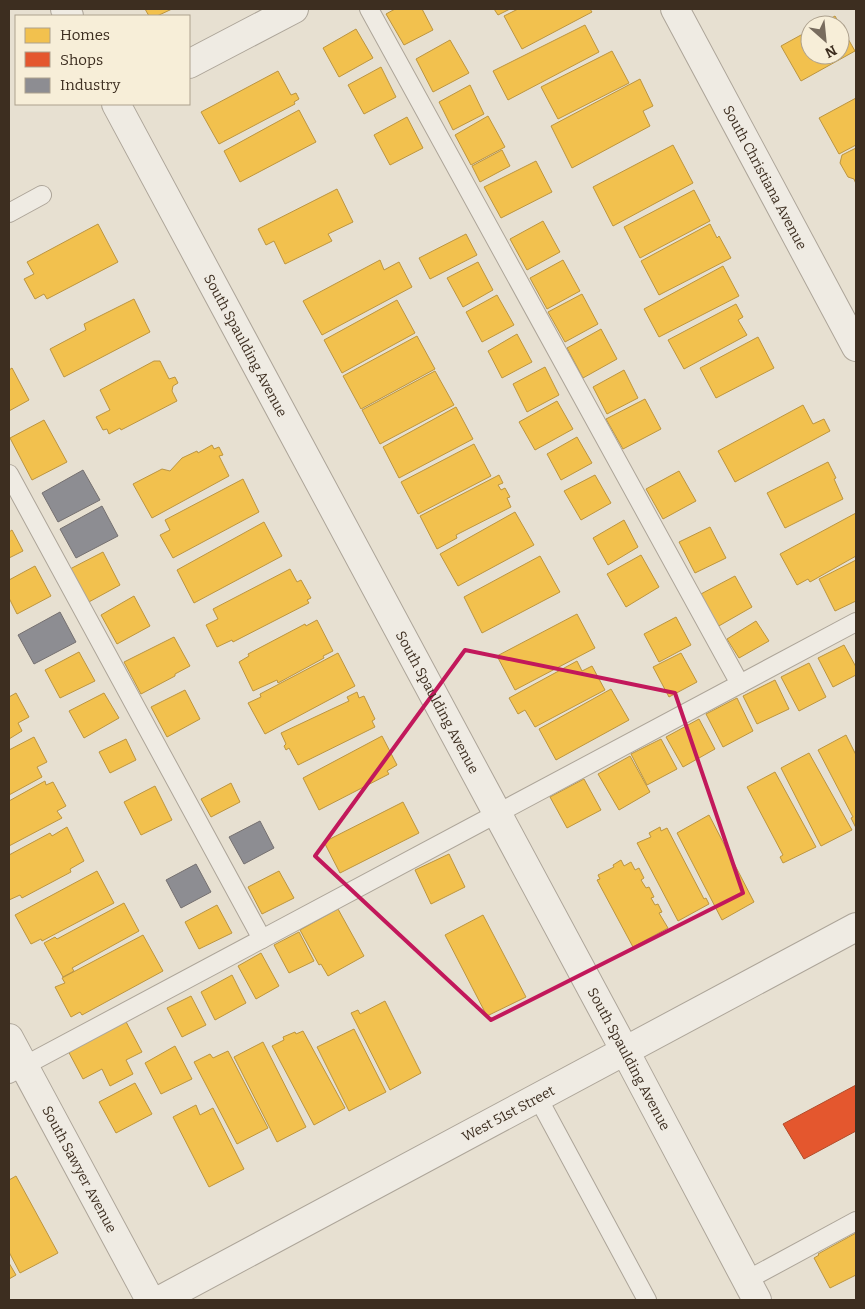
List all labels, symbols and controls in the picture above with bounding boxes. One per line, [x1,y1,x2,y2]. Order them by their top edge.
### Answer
legend [15,15,190,105]
north arrow [800,15,850,65]
text: Homes [60,26,110,44]
text: N [822,41,839,61]
text: Shops [60,51,103,69]
text: Industry [60,76,120,94]
street label: South Christiana Avenue [720,102,811,252]
street label: South Spaulding Avenue [200,271,291,420]
street label: South Spaulding Avenue [392,628,483,776]
street label: South Spaulding Avenue [584,985,674,1133]
street label: West 51st Street [459,1082,557,1145]
street label: South Sawyer Avenue [39,1103,121,1235]

